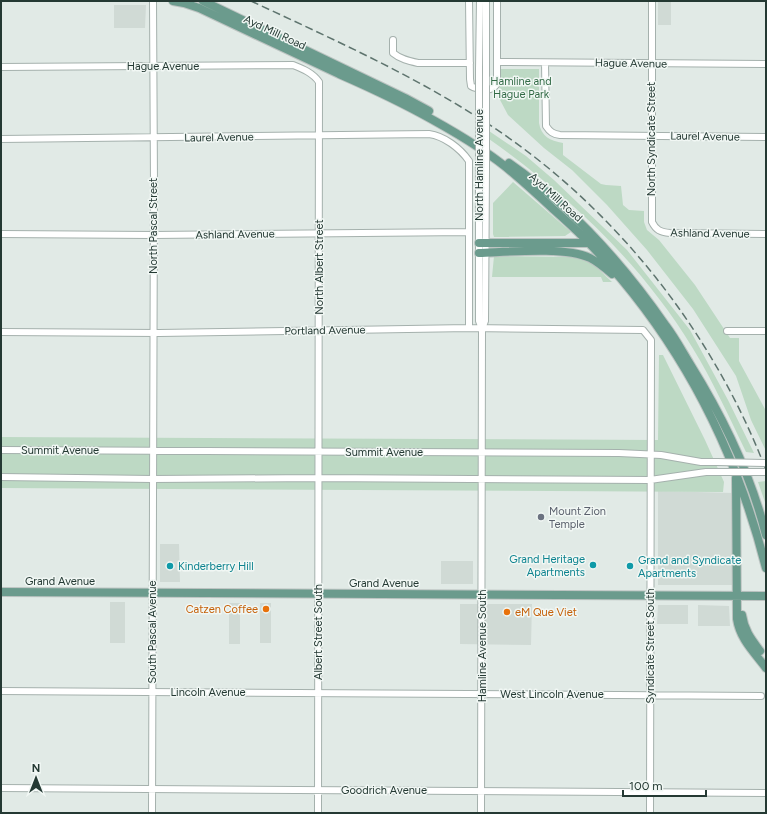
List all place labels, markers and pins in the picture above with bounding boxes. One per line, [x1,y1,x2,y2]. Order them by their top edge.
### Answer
place label: Mount Zion Temple [549,505,606,531]
marker: Mount Zion Temple [536,512,546,522]
place label: Grand Heritage Apartments [509,553,585,579]
place label: Grand and Syndicate Apartments [638,554,741,580]
place label: Kinderberry Hill [178,560,254,573]
marker: Grand Heritage Apartments [588,560,598,570]
marker: Kinderberry Hill [165,561,175,571]
marker: Grand and Syndicate Apartments [625,561,635,571]
place label: Catzen Coffee [186,603,258,616]
marker: Catzen Coffee [261,604,271,614]
place label: eM Que Viet [515,606,577,619]
marker: eM Que Viet [502,607,512,617]

